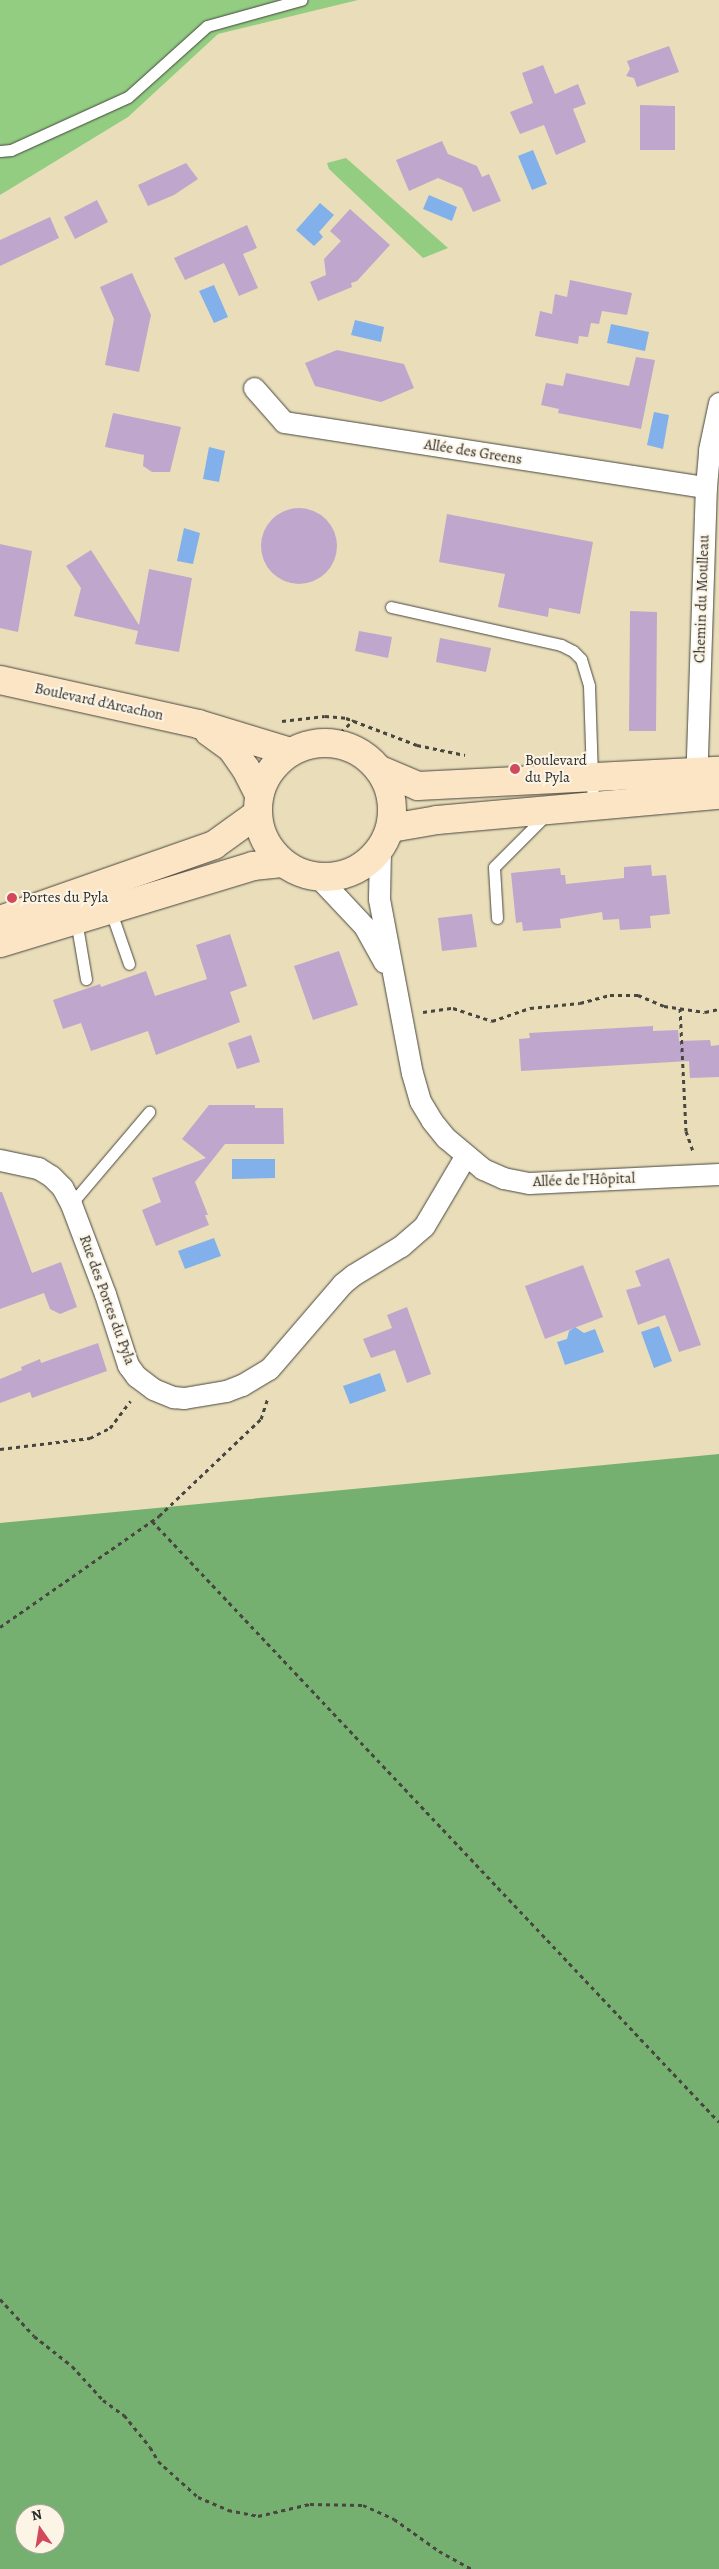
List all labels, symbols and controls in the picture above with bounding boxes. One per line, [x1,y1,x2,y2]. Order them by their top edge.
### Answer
street label: Allée des Greens [423,435,523,469]
street label: Chemin du Moulleau [691,535,713,663]
street label: Boulevard d'Arcachon [33,680,165,724]
place label: Boulevard du Pyla [525,751,587,786]
marker: Boulevard du Pyla [509,763,521,775]
place label: Portes du Pyla [22,889,108,907]
marker: Portes du Pyla [6,892,18,904]
street label: Allée de l’Hôpital [532,1169,636,1191]
street label: Rue des Portes du Pyla [75,1233,139,1367]
north arrow [15,2504,65,2554]
text: N [30,2504,44,2525]

